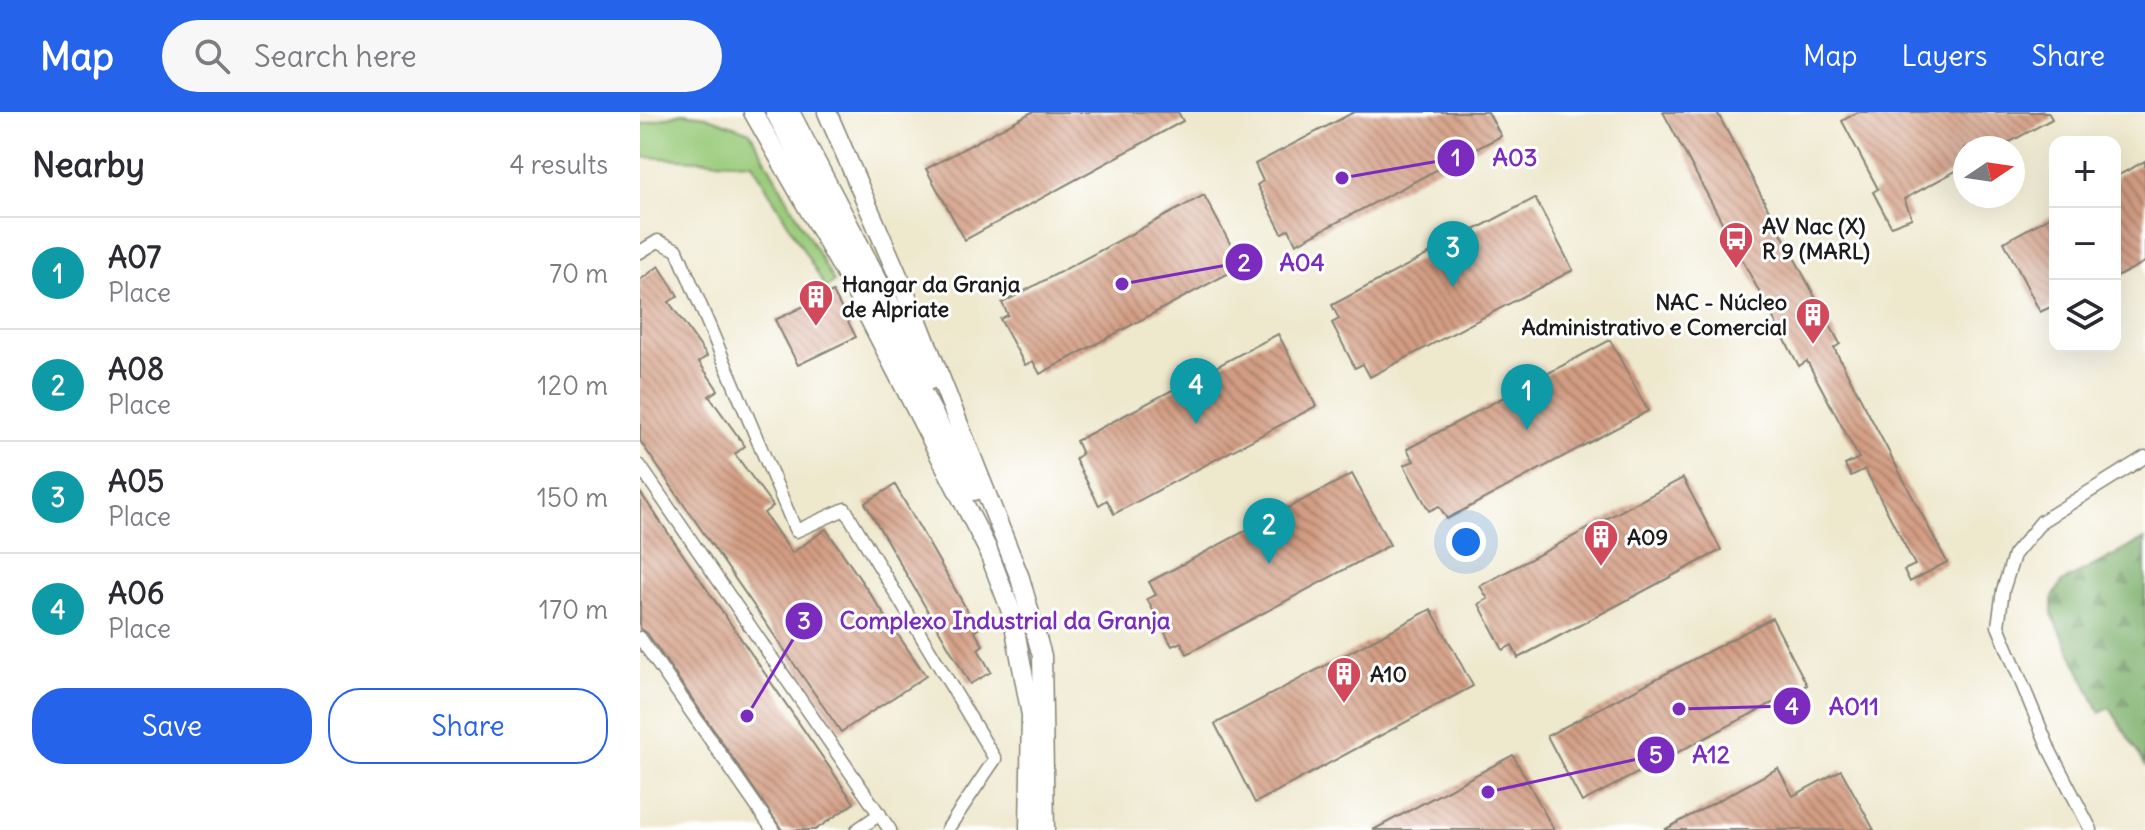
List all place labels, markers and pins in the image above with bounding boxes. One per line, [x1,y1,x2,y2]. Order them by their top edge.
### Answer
callout: A03 [1436,134,1553,182]
place label: AV Nac (X) R 9 (MARL) [1762,212,1870,265]
bus stop icon: AV Nac (X) R 9 (MARL) [1717,220,1755,270]
pin: 3 [1427,221,1479,287]
callout: A04 [1224,238,1341,286]
place label: Hangar da Granja de Alpriate [842,270,1021,323]
building icon: Hangar da Granja de Alpriate [797,278,835,328]
place label: NAC - Núcleo Administrativo e Comercial [1521,288,1787,341]
building icon: NAC - Núcleo Administrativo e Comercial [1794,296,1832,346]
pin: 4 [1170,358,1222,424]
pin: 1 [1501,364,1553,430]
pin: 2 [1243,498,1295,564]
building icon: A09 [1582,518,1620,568]
place label: A09 [1627,523,1668,551]
callout: Complexo Industrial da Granja [784,597,1187,645]
building icon: A10 [1325,655,1363,705]
place label: A10 [1370,660,1407,688]
callout: A011 [1772,682,1895,730]
callout: A12 [1636,731,1746,779]

